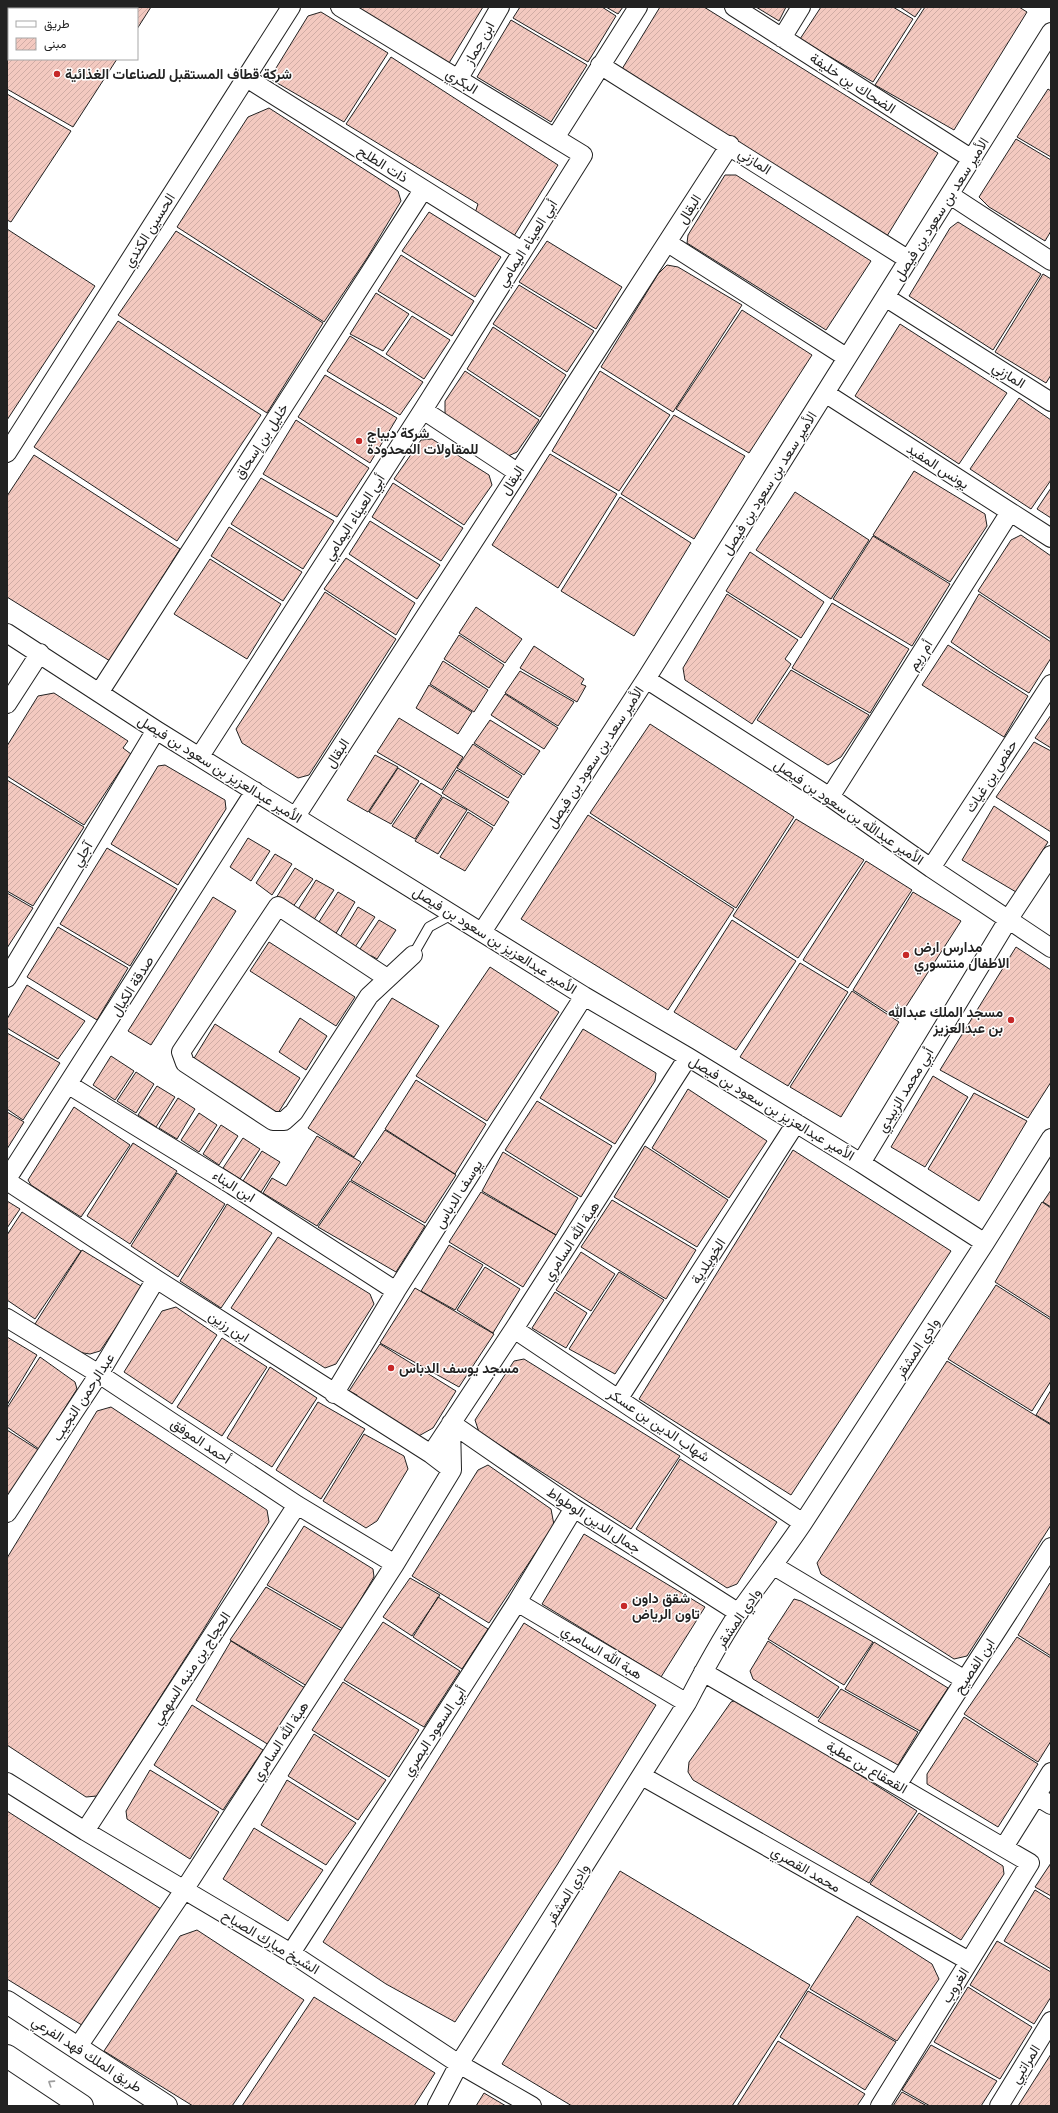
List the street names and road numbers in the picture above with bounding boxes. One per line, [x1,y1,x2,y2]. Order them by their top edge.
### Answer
street label: ابن جماز [461,19,499,69]
street label: الضحاك بن خليفة [806,50,898,118]
street label: البكري [441,66,480,100]
street label: الأمير سعد بن سعود بن فيصل [890,134,993,285]
street label: ذات الطلح [353,143,411,188]
street label: المازني [733,145,774,181]
street label: الحسين الكندي [121,191,181,272]
street label: البقال [675,192,706,228]
street label: أبي العيناء اليمامي [495,197,564,292]
street label: المازني [987,360,1028,395]
street label: خليل بن إسحاق [232,401,293,483]
street label: الأمير سعد بن سعود بن فيصل [718,408,821,559]
street label: يونس المفيد [903,441,971,494]
street label: البقال [497,463,529,499]
street label: أبي العيناء اليمامي [321,471,391,565]
street label: أم ريم [905,637,937,674]
street label: الأمير سعد بن سعود بن فيصل [543,683,649,832]
street label: الأمير عبدالعزيز بن سعود بن فيصل [134,712,305,828]
street label: البقال [322,736,354,772]
street label: حفص بن غياث [962,737,1022,816]
street label: الأمير عبدالله بن سعود بن فيصل [770,756,927,870]
street label: آجلي [69,838,100,871]
street label: الأمير عبدالعزيز بن سعود بن فيصل [409,883,580,999]
street label: صدقة الكيال [108,953,159,1020]
street label: أبي محمد الزبيدي [874,1045,940,1137]
street label: الأمير عبدالعزيز بن سعود بن فيصل [685,1052,858,1165]
street label: يوسف الدباس [431,1157,487,1232]
street label: ابن البناء [209,1168,258,1207]
street label: هبة الله السامري [539,1198,606,1286]
street label: الخويلدية [688,1236,730,1288]
street label: ابن رزين [205,1308,252,1347]
street label: وادي المشقر [892,1315,946,1384]
street label: عبدالرحمن النجيب [49,1351,119,1445]
street label: شهاب الدين بن عسكر [603,1385,712,1467]
street label: أحمد الموفق [167,1416,233,1469]
street label: جمال الدين الوطواط [543,1485,643,1558]
street label: وادي المشقر [712,1586,767,1654]
street label: الحجاج بن منبه السهمي [149,1609,237,1730]
street label: هبة الله السامري [557,1622,646,1686]
street label: ابن الفصيح [951,1636,1000,1698]
street label: أبي السعود البصري [400,1684,472,1781]
street label: هبة الله السامري [248,1698,315,1786]
street label: القعقاع بن عطية [822,1738,910,1799]
street label: محمد القصري [767,1844,843,1899]
street label: وادي المشقر [542,1861,595,1930]
street label: الشيخ مبارك الصباح [218,1908,322,1980]
street label: الغروب [939,1965,974,2007]
street label: طريق الملك فهد الفرعي [27,2013,144,2099]
street label: المراتبي [1008,2042,1046,2088]

